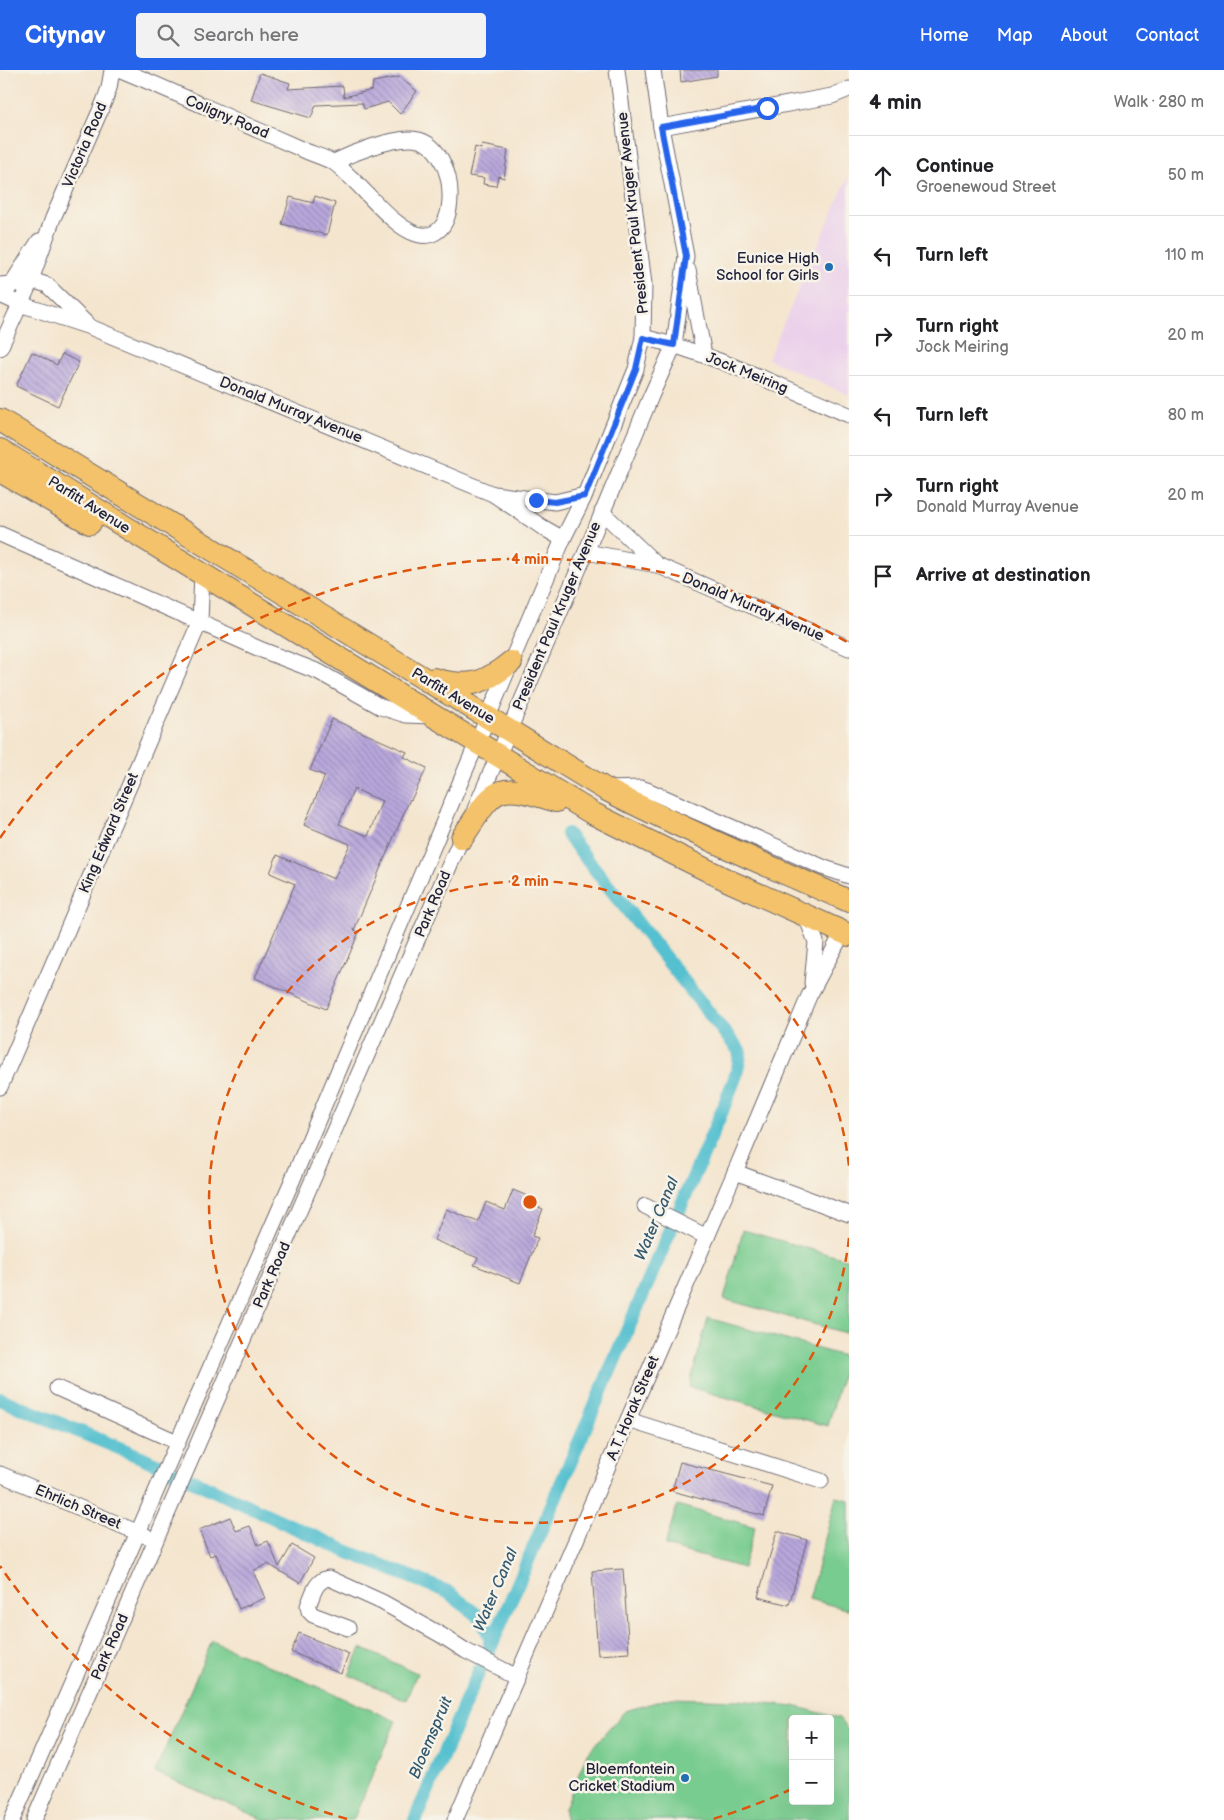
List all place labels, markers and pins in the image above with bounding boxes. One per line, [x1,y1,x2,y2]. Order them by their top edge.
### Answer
place label: Eunice High School for Girls [716,249,820,285]
marker: Eunice High School for Girls [823,261,835,273]
centre of rings [521,1193,539,1211]
place label: Bloemfontein Cricket Stadium [568,1760,675,1796]
marker: Bloemfontein Cricket Stadium [679,1772,691,1784]

